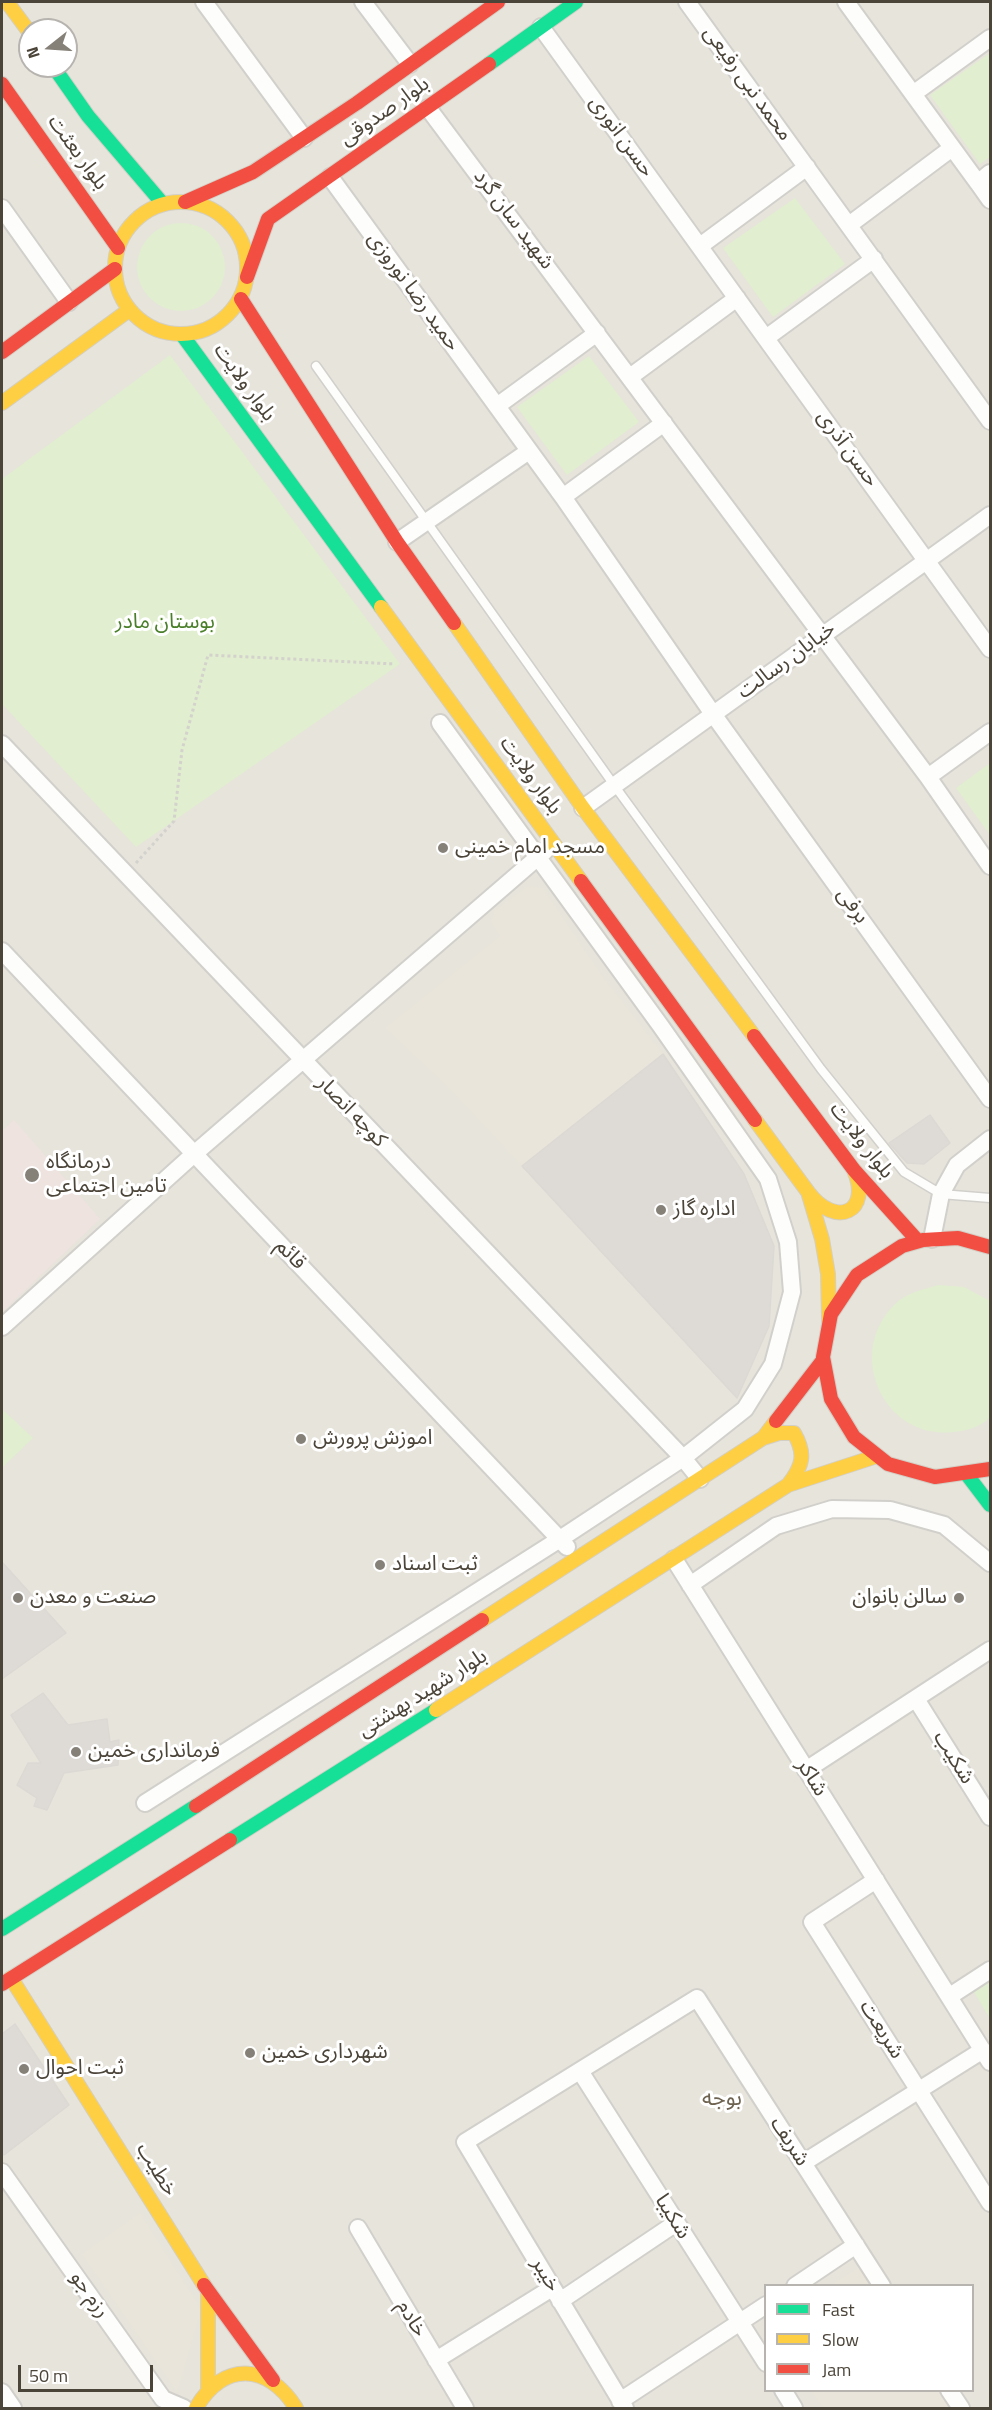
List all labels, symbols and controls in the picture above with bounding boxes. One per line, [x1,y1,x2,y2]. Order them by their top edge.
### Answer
north arrow [18,18,78,78]
street label: محمد نبی رفیعی [697,22,797,146]
text: N [20,44,46,61]
street label: بلوار صدوقی [335,72,435,152]
street label: حسن انوری [583,91,659,183]
street label: بلوار بعثت [41,111,113,195]
street label: شهید سان گرد [467,165,559,275]
street label: حمید رضا نوروزی [361,227,465,357]
street label: بلوار ولایت [207,339,281,427]
street label: حسن آذری [811,406,883,492]
park label: بوستان مادر [115,610,215,636]
street label: خیابان رسالت [733,617,841,705]
street label: بلوار ولایت [493,732,567,820]
place label: مسجد امام خمینی [455,835,605,861]
marker: مسجد امام خمینی [436,841,450,855]
street label: برفی [831,883,873,929]
street label: کوچه انصار [311,1071,391,1153]
street label: بلوار ولایت [823,1098,899,1184]
place label: درمانگاه تامین اجتماعی [46,1150,167,1200]
marker: درمانگاه تامین اجتماعی [23,1166,41,1184]
place label: اداره گاز [673,1197,735,1223]
marker: اداره گاز [654,1203,668,1217]
street label: قائم [269,1234,311,1276]
place label: اموزش پرورش [313,1426,432,1452]
marker: اموزش پرورش [294,1432,308,1446]
place label: ثبت اسناد [392,1552,478,1578]
marker: ثبت اسناد [373,1558,387,1572]
place label: صنعت و معدن [30,1585,156,1611]
place label: سالن بانوان [852,1585,947,1611]
marker: صنعت و معدن [11,1591,25,1605]
marker: سالن بانوان [952,1591,966,1605]
street label: بلوار شهید بهشتی [354,1644,492,1744]
street label: شکیب [927,1727,979,1789]
place label: فرمانداری خمین [88,1739,220,1765]
marker: فرمانداری خمین [69,1745,83,1759]
street label: شاکر [790,1755,832,1801]
street label: شریعت [853,1996,909,2064]
place label: شهرداری خمین [262,2040,388,2066]
marker: شهرداری خمین [243,2046,257,2060]
place label: ثبت احوال [36,2056,124,2082]
marker: ثبت احوال [17,2062,31,2076]
district label: بوجه [702,2087,742,2113]
street label: شریف [764,2113,814,2171]
street label: خطیب [130,2139,182,2201]
street label: شکیبا [649,2190,695,2244]
street label: خیبر [525,2253,565,2297]
street label: رزم جو [64,2267,114,2323]
legend [764,2284,974,2392]
street label: خادم [390,2296,432,2342]
text: Fast [822,2296,855,2323]
text: Slow [822,2326,859,2353]
scale bar [21,2353,156,2391]
text: Jam [822,2356,851,2383]
text: 50 m [29,2362,68,2389]

